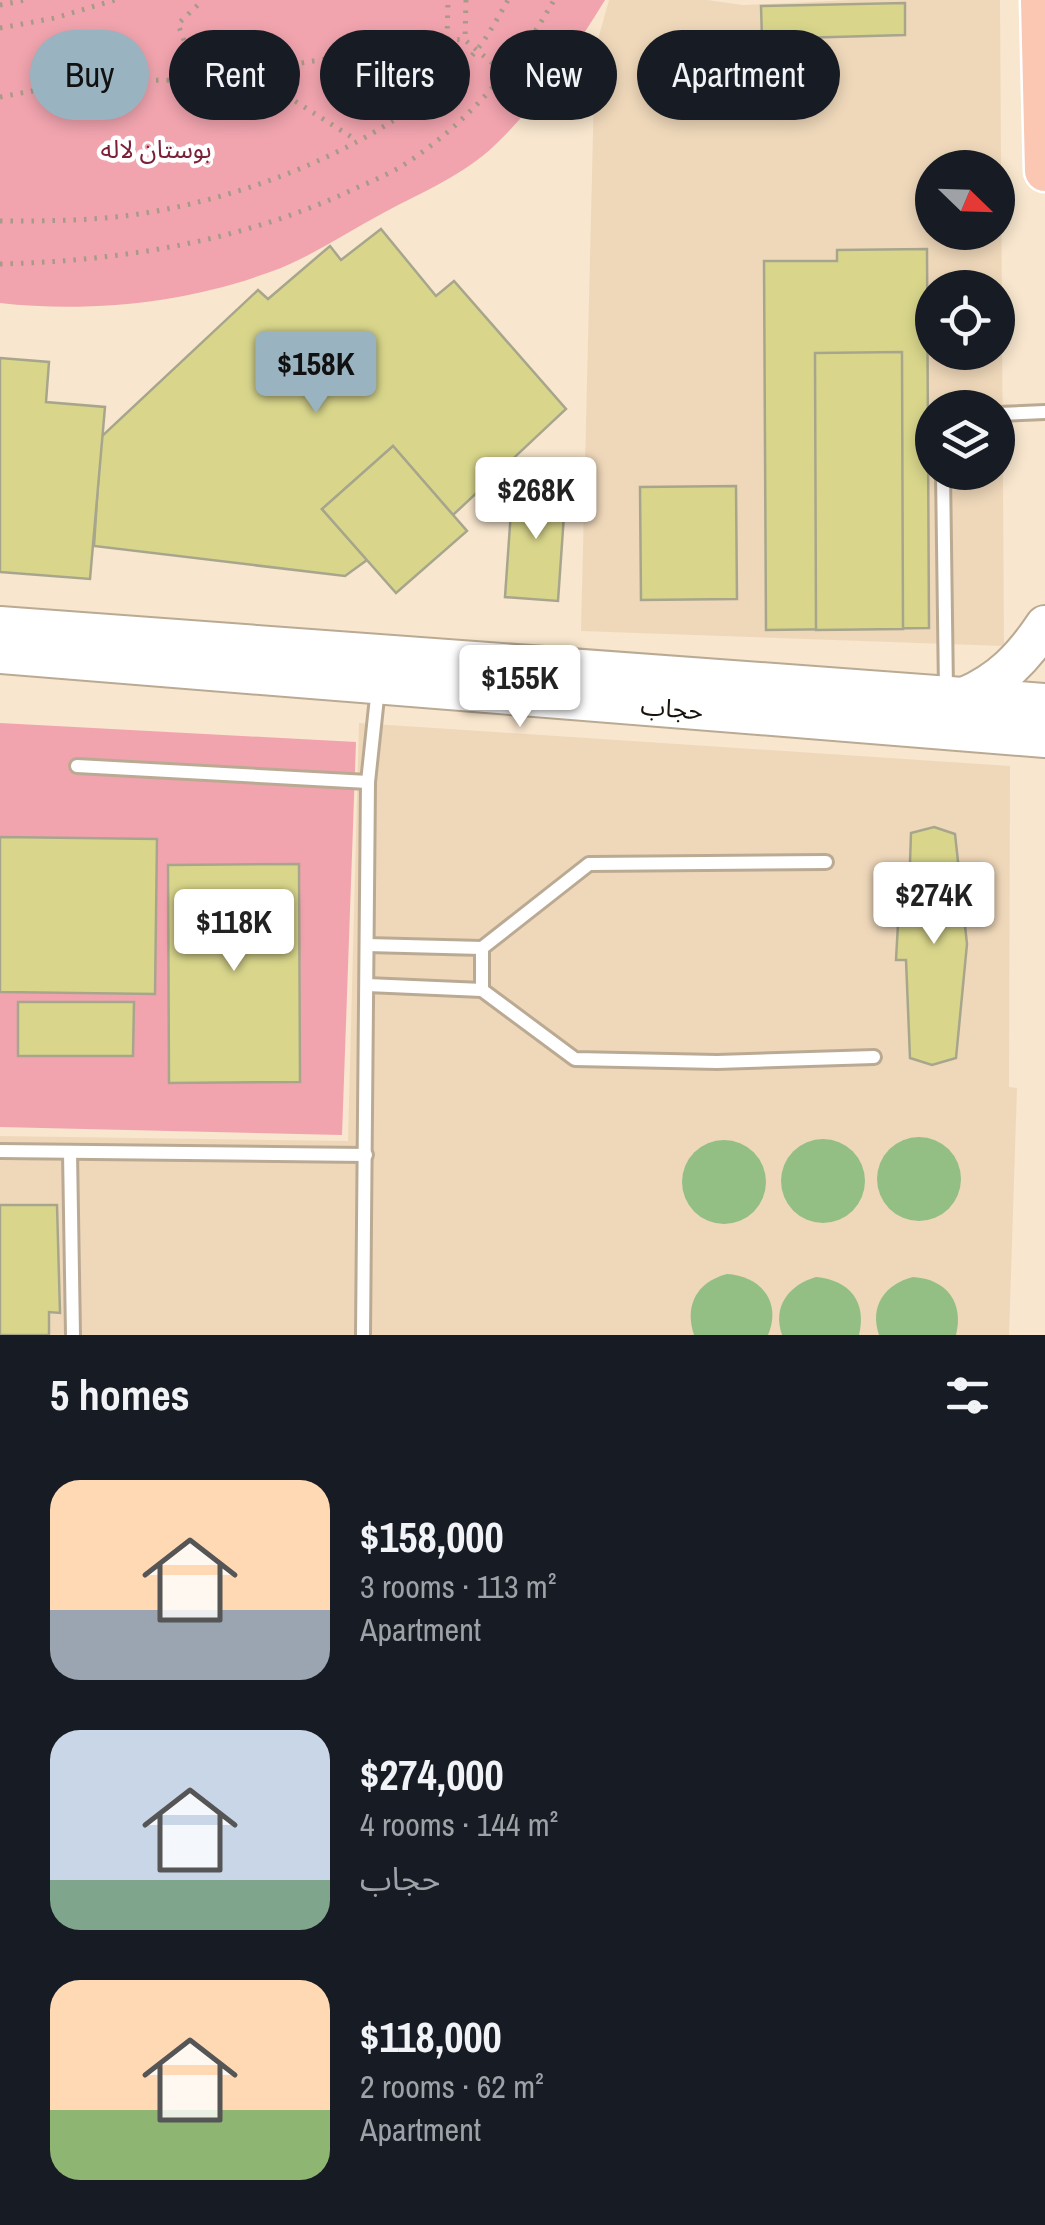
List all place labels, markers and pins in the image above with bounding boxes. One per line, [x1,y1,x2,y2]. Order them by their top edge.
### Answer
pin: $158K [246,331,386,416]
pin: $268K [466,457,606,542]
pin: $155K [450,645,590,730]
pin: $274K [864,862,1004,947]
pin: $118K [164,889,304,974]

